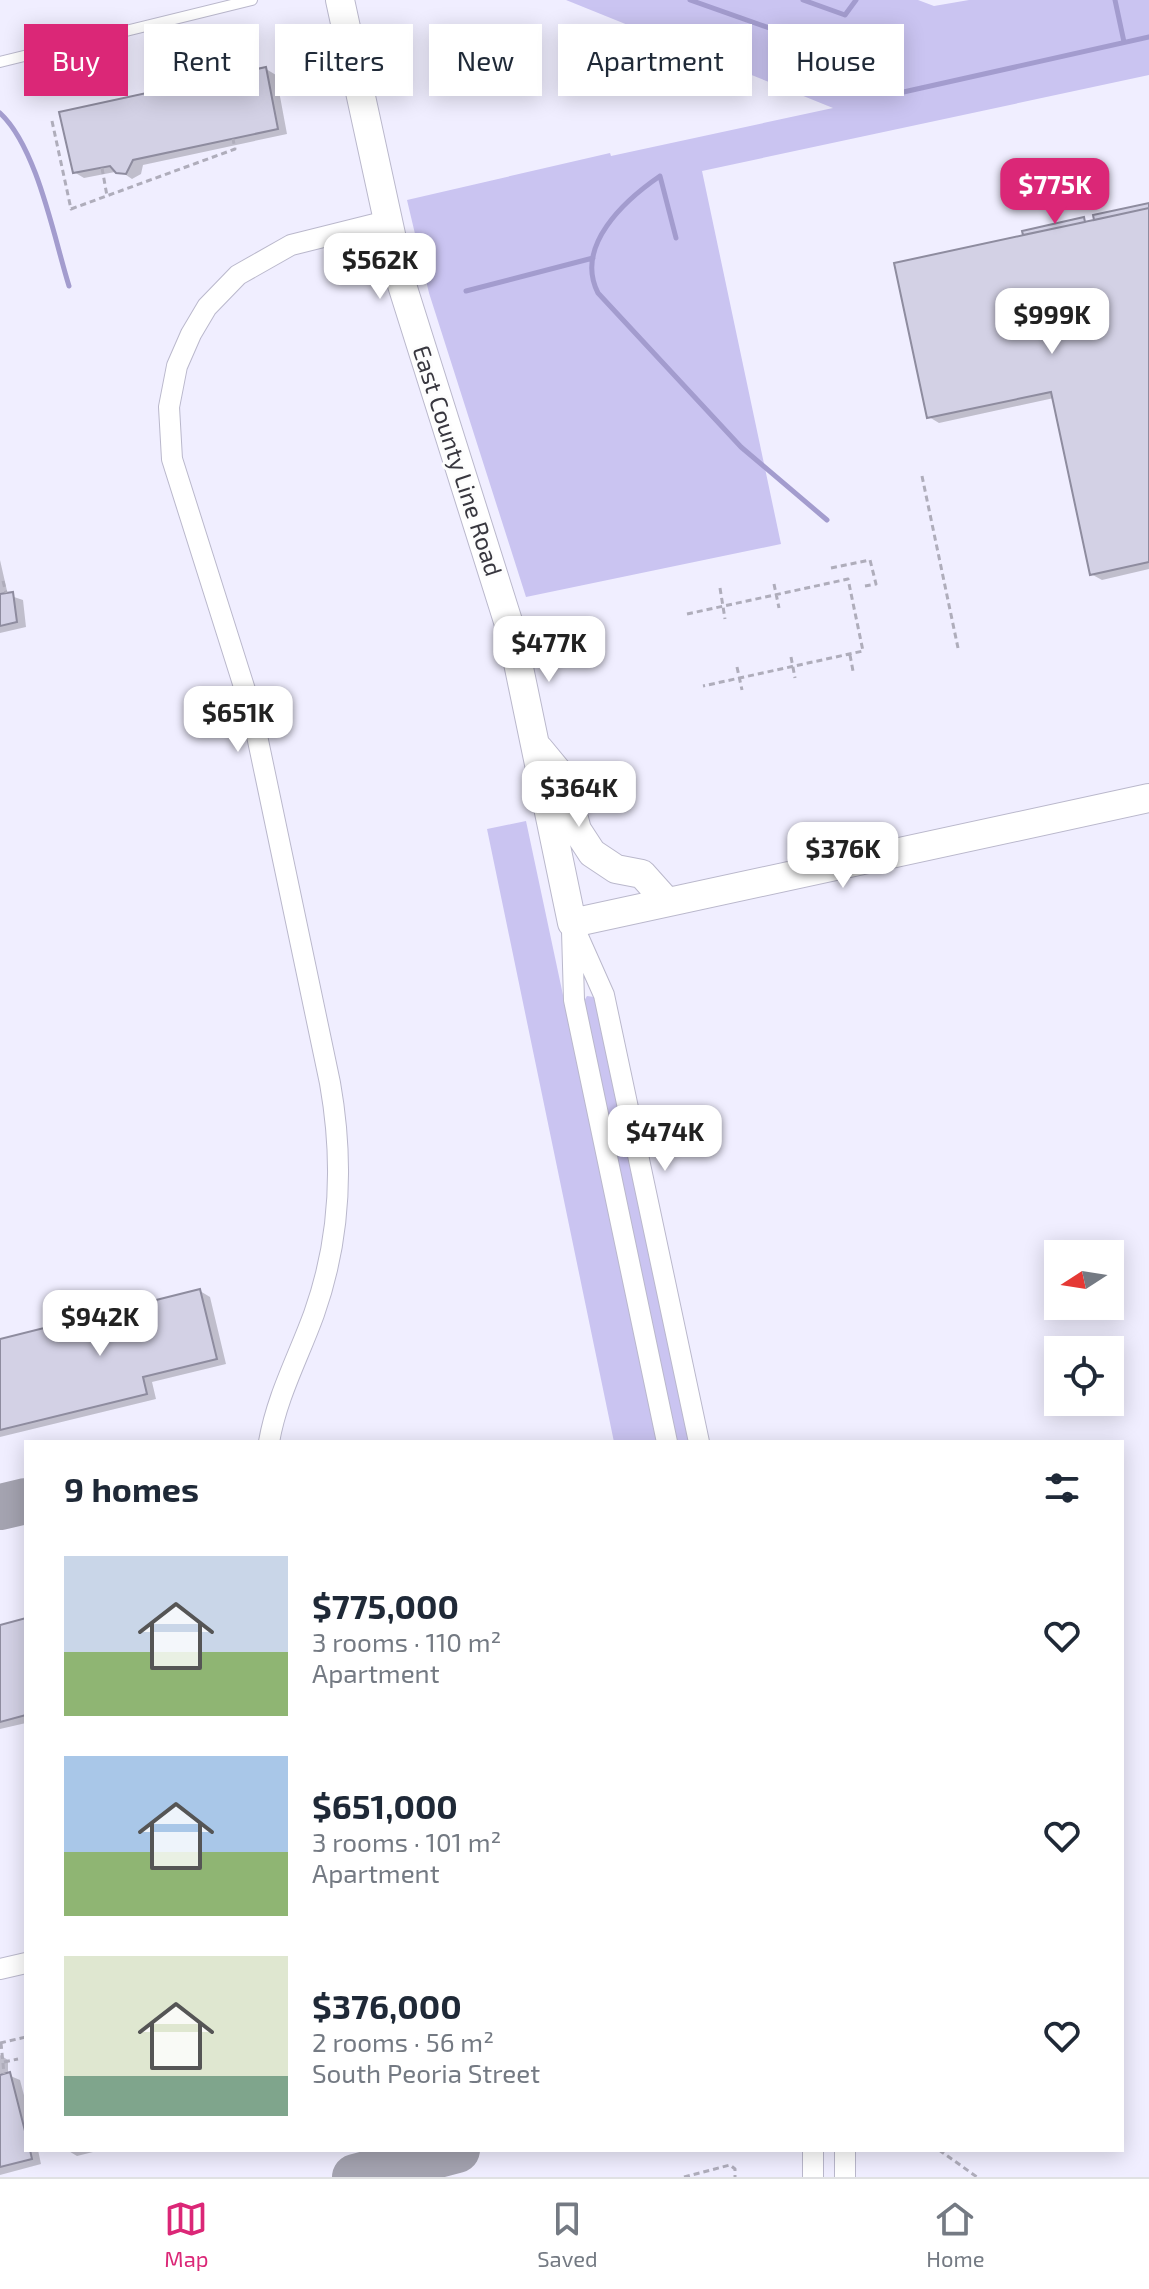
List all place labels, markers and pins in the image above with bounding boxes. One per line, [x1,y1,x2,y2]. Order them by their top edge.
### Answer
pin: $775K [999,158,1111,226]
pin: $562K [324,233,436,301]
pin: $999K [996,288,1108,356]
pin: $477K [493,616,605,684]
pin: $651K [182,686,294,754]
pin: $364K [523,761,635,829]
pin: $376K [787,822,899,890]
pin: $474K [609,1105,721,1173]
pin: $942K [44,1290,156,1358]

